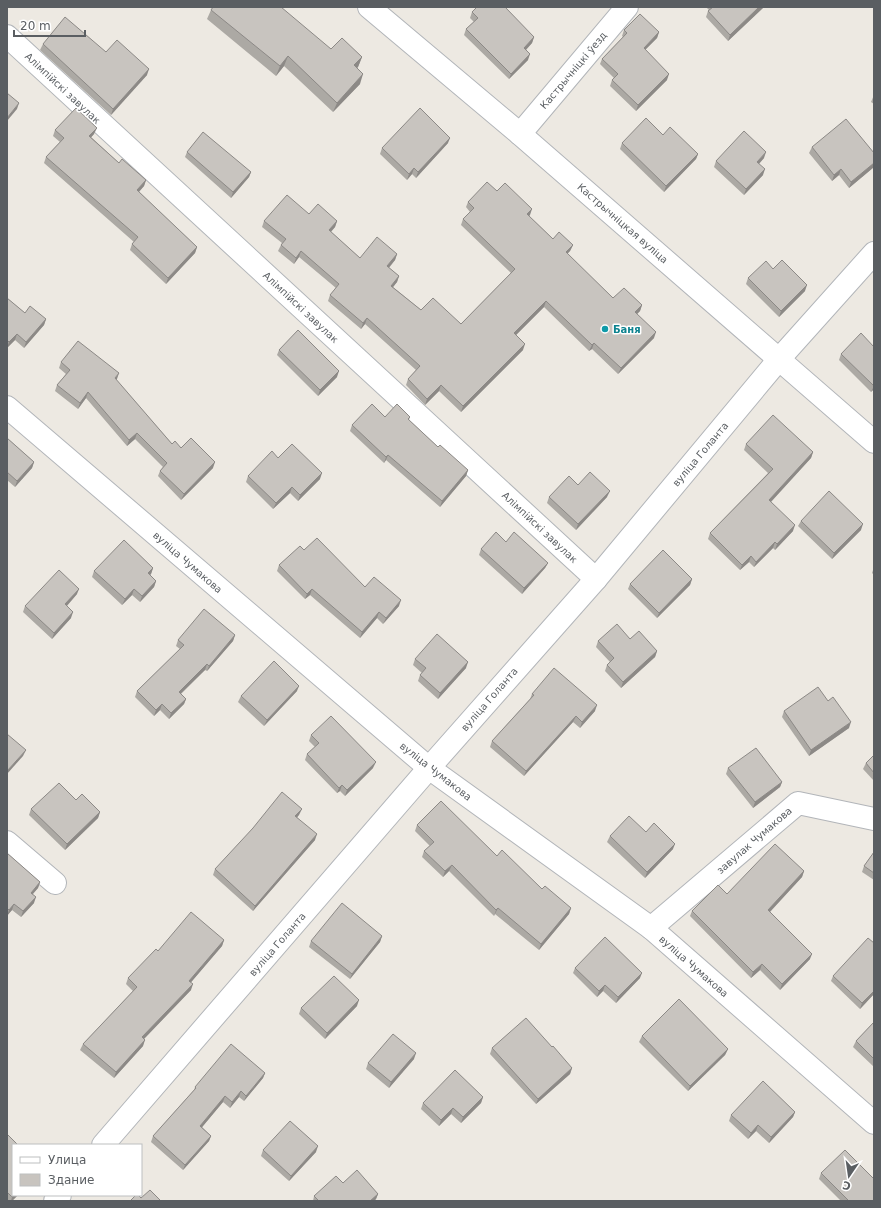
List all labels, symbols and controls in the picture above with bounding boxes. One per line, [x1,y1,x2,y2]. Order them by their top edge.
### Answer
scale bar [14,12,85,38]
text: 20 m [20,19,51,33]
street label: Кастрычніцкі ўезд [538,30,609,111]
street label: Алімпійскі завулак [23,51,102,126]
street label: Кастрычніцкая вуліца [575,181,670,266]
street label: Алімпійскі завулак [261,270,340,345]
marker: Баня [600,324,610,334]
place label: Баня [613,324,641,335]
street label: вуліца Голанта [670,420,730,489]
street label: Алімпійскі завулак [500,490,579,565]
street label: вуліца Чумакова [151,529,224,595]
street label: вуліца Голанта [459,665,520,733]
street label: вуліца Чумакова [398,740,474,803]
street label: завулак Чумакова [715,805,794,876]
street label: вуліца Голанта [247,910,308,978]
street label: вуліца Чумакова [657,933,730,999]
legend [12,1144,142,1196]
text: Улица [48,1153,86,1167]
north arrow [829,1156,869,1196]
text: Здание [48,1173,94,1187]
text: С [841,1178,852,1192]

